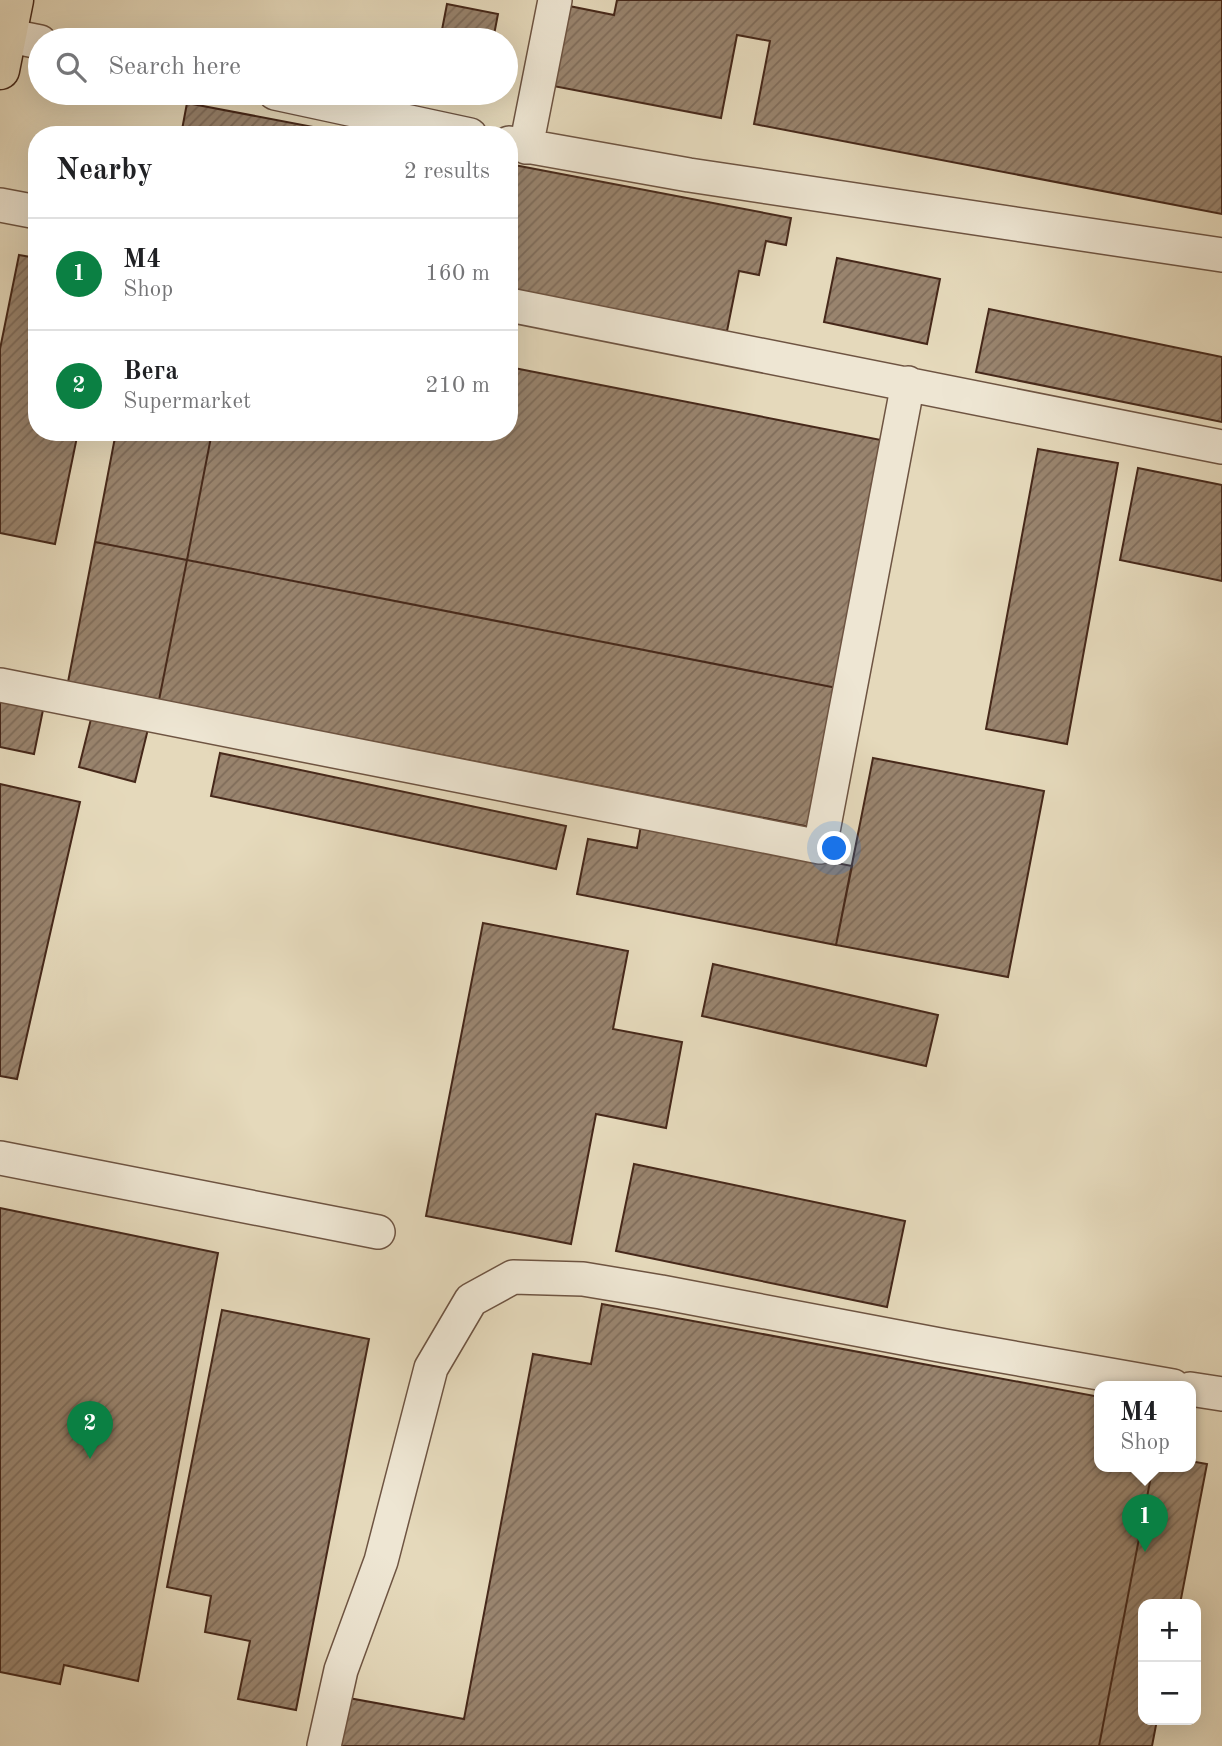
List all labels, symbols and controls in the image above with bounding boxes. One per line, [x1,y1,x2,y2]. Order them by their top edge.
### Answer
search box [28,28,518,105]
icon: search [52,48,90,86]
text: Search here [108,54,241,80]
text: Nearby [56,156,153,186]
text: 2 results [404,160,490,183]
text: М4 [123,247,161,273]
text: 1 [72,262,86,285]
text: 160 m [425,262,490,285]
text: Shop [123,278,173,301]
text: Вега [123,359,178,385]
text: 2 [72,374,86,397]
text: 210 m [425,374,490,397]
text: Supermarket [123,390,251,413]
your location [817,831,851,865]
popup [1094,1381,1196,1472]
text: М4 [1120,1400,1158,1426]
pin: 2 [67,1401,113,1459]
text: Shop [1120,1431,1170,1454]
pin: 1 [1122,1494,1168,1552]
map controls [1138,1599,1201,1725]
button: + [1138,1599,1201,1662]
button: − [1138,1662,1201,1725]

